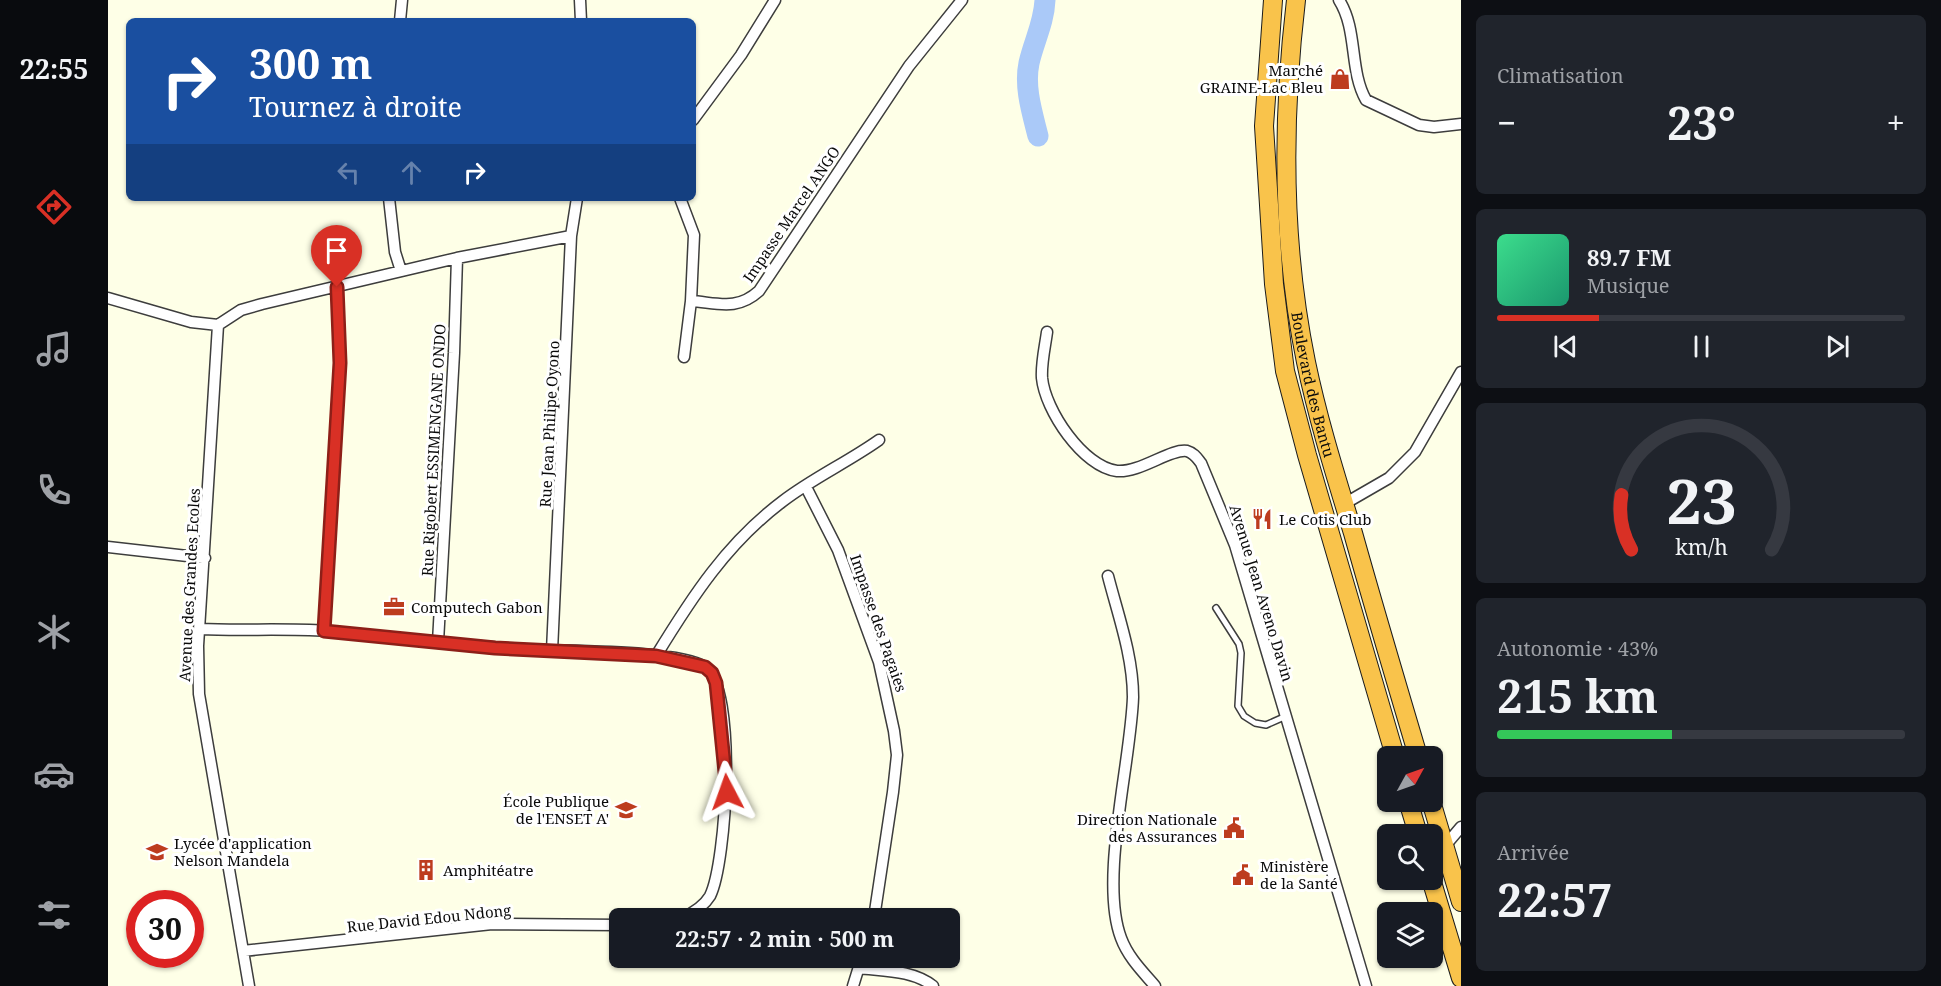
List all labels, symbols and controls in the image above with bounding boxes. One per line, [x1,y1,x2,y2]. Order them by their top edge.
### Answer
text: 300 m [249,34,373,91]
icon: right [150,42,228,120]
text: 22:55 [19,50,89,87]
place label: Marché GRAINE-Lac Bleu [1200,60,1323,97]
text: Climatisation [1497,62,1624,89]
shop icon: Marché GRAINE-Lac Bleu [1328,67,1352,91]
text: Tournez à droite [249,88,462,125]
text: 23° [1667,92,1736,153]
text: − [1497,100,1516,145]
text: + [1887,100,1905,145]
street label: Impasse Marcel ANGO [738,142,844,286]
icon: left [332,156,365,189]
icon: ahead [395,156,428,189]
icon: right [458,156,491,189]
icon: directions [33,186,75,228]
pin [311,225,362,287]
icon: arrive [320,234,353,267]
text: 89.7 FM [1587,242,1671,272]
text: Musique [1587,272,1670,299]
street label: Boulevard des Bantu [1287,310,1340,460]
street label: Rue Rigobert ESSIMENGANE ONDO [416,323,450,577]
icon: music [33,328,75,370]
icon: previous [1549,330,1582,363]
icon: pause [1685,330,1718,363]
icon: next [1821,330,1854,363]
street label: Rue Jean Philipe Oyono [535,340,563,508]
text: 23 [1666,457,1736,542]
icon: phone [33,469,75,511]
street label: Avenue des Grandes Ecoles [174,488,204,682]
street label: Avenue Jean Aveno Davin [1226,502,1299,684]
restaurant icon: Le Cotis Club [1250,507,1274,531]
place label: Le Cotis Club [1279,509,1371,529]
text: km/h [1675,532,1728,561]
street label: Impasse des Pagaies [846,552,912,695]
office icon: Computech Gabon [382,595,406,619]
place label: Computech Gabon [411,597,543,617]
icon: climate [33,611,75,653]
text: Autonomie · 43% [1497,635,1658,662]
text: 215 km [1497,665,1658,726]
north arrow [1377,746,1443,812]
map controls [1377,746,1443,968]
icon: car [33,753,75,795]
position arrow [695,760,759,824]
place label: École Publique de l'ENSET A' [503,791,609,828]
school or university icon: École Publique de l'ENSET A' [614,798,638,822]
place label: Direction Nationale des Assurances [1077,809,1217,846]
public building icon: Direction Nationale des Assurances [1222,816,1246,840]
button: search [1377,824,1443,890]
place label: Lycée d'application Nelson Mandela [174,833,312,870]
text: Arrivée [1497,839,1569,866]
school or university icon: Lycée d'application Nelson Mandela [145,840,169,864]
place label: Ministère de la Santé [1260,856,1338,893]
building icon: Amphitéatre [414,858,438,882]
place label: Amphitéatre [443,860,533,880]
public building icon: Ministère de la Santé [1231,863,1255,887]
text: 22:57 [1497,869,1612,930]
speed limit sign: 30 [126,890,204,968]
icon: filters [33,894,75,936]
street label: Rue David Edou Ndong [346,899,512,937]
button: layers [1377,902,1443,968]
text: 22:57 · 2 min · 500 m [675,923,894,953]

